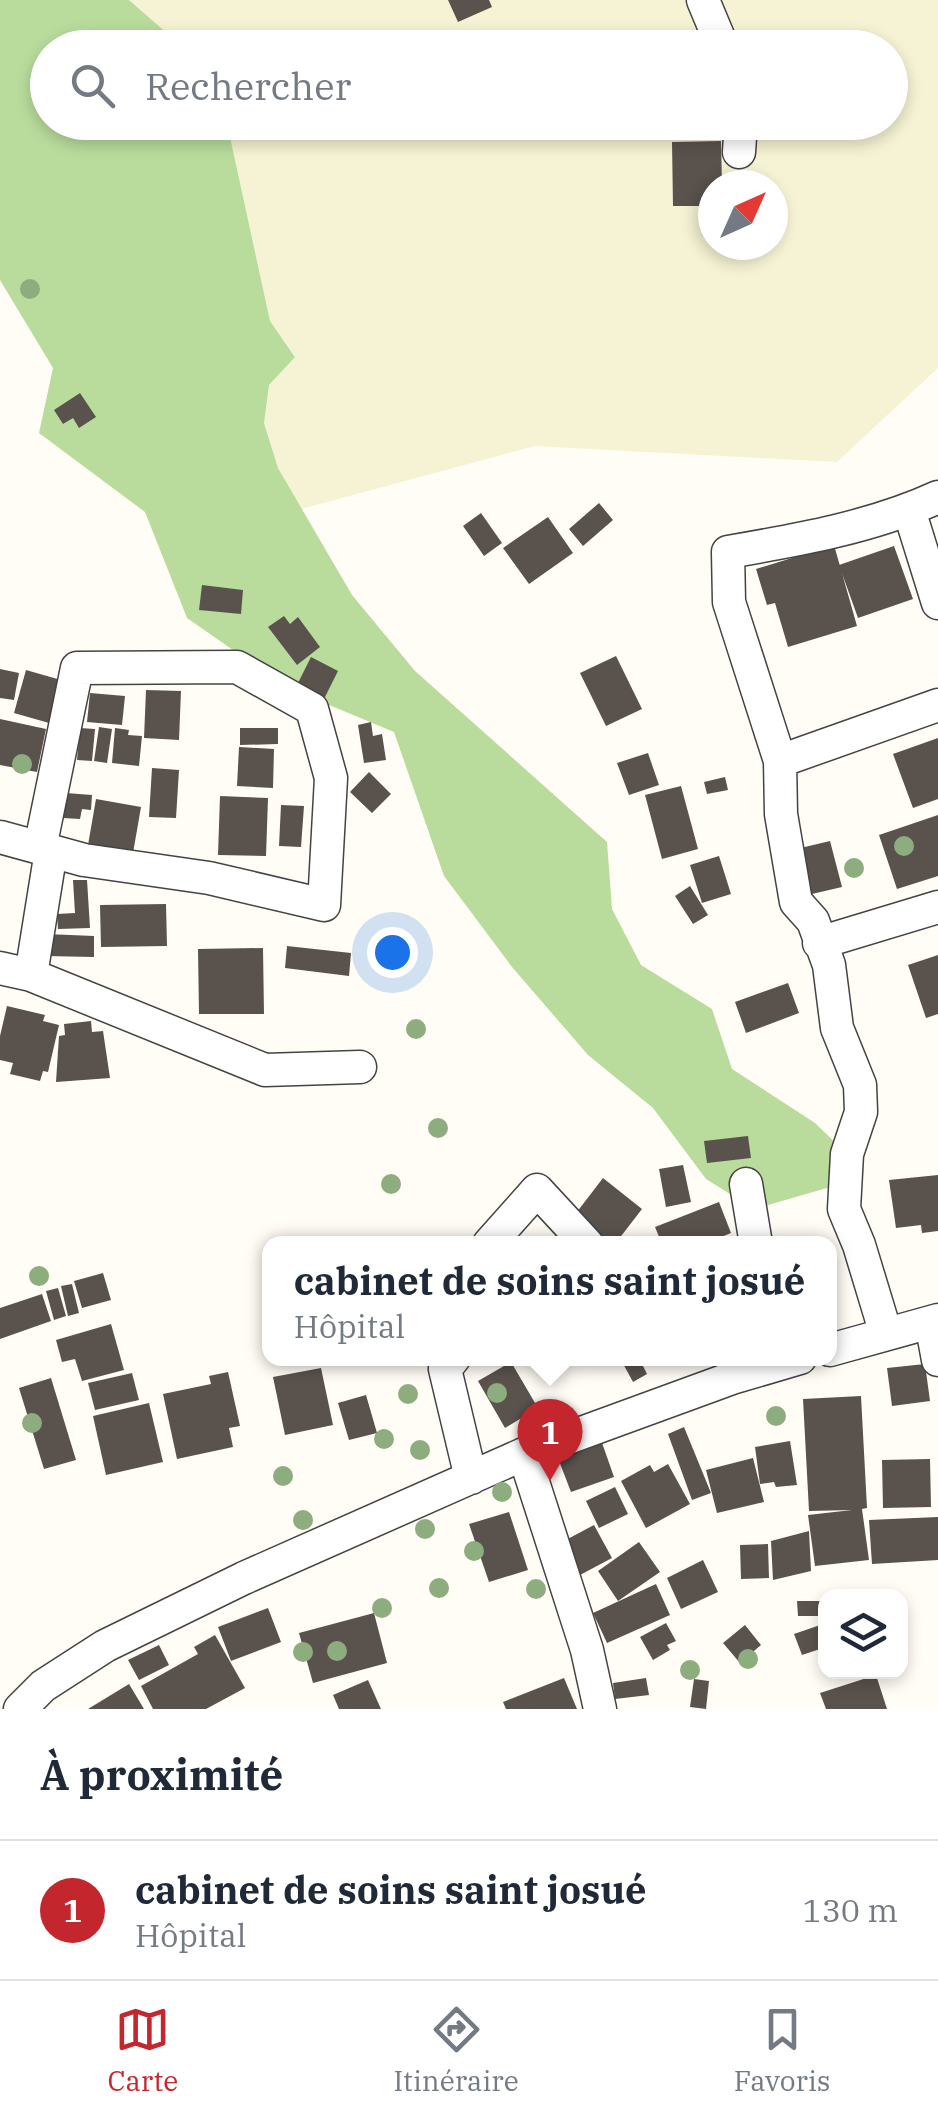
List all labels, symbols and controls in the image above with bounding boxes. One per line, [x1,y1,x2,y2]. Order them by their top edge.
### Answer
search box [30,30,908,140]
icon: search [65,58,120,113]
text: Rechercher [145,61,351,110]
north arrow [698,170,788,260]
your location [367,927,418,978]
popup [262,1236,837,1366]
text: cabinet de soins saint josué [294,1256,805,1305]
text: Hôpital [294,1305,405,1347]
pin: 1 [518,1398,582,1481]
map controls [818,1589,908,1679]
button: layers [818,1589,908,1679]
text: À proximité [40,1747,283,1802]
text: cabinet de soins saint josué [135,1865,646,1914]
text: 1 [63,1889,82,1931]
text: 130 m [802,1889,898,1931]
text: Hôpital [135,1914,246,1956]
tab: Carte [108,2002,178,2099]
tab: Itinéraire [393,2002,519,2099]
tab: Favoris [734,2002,830,2099]

